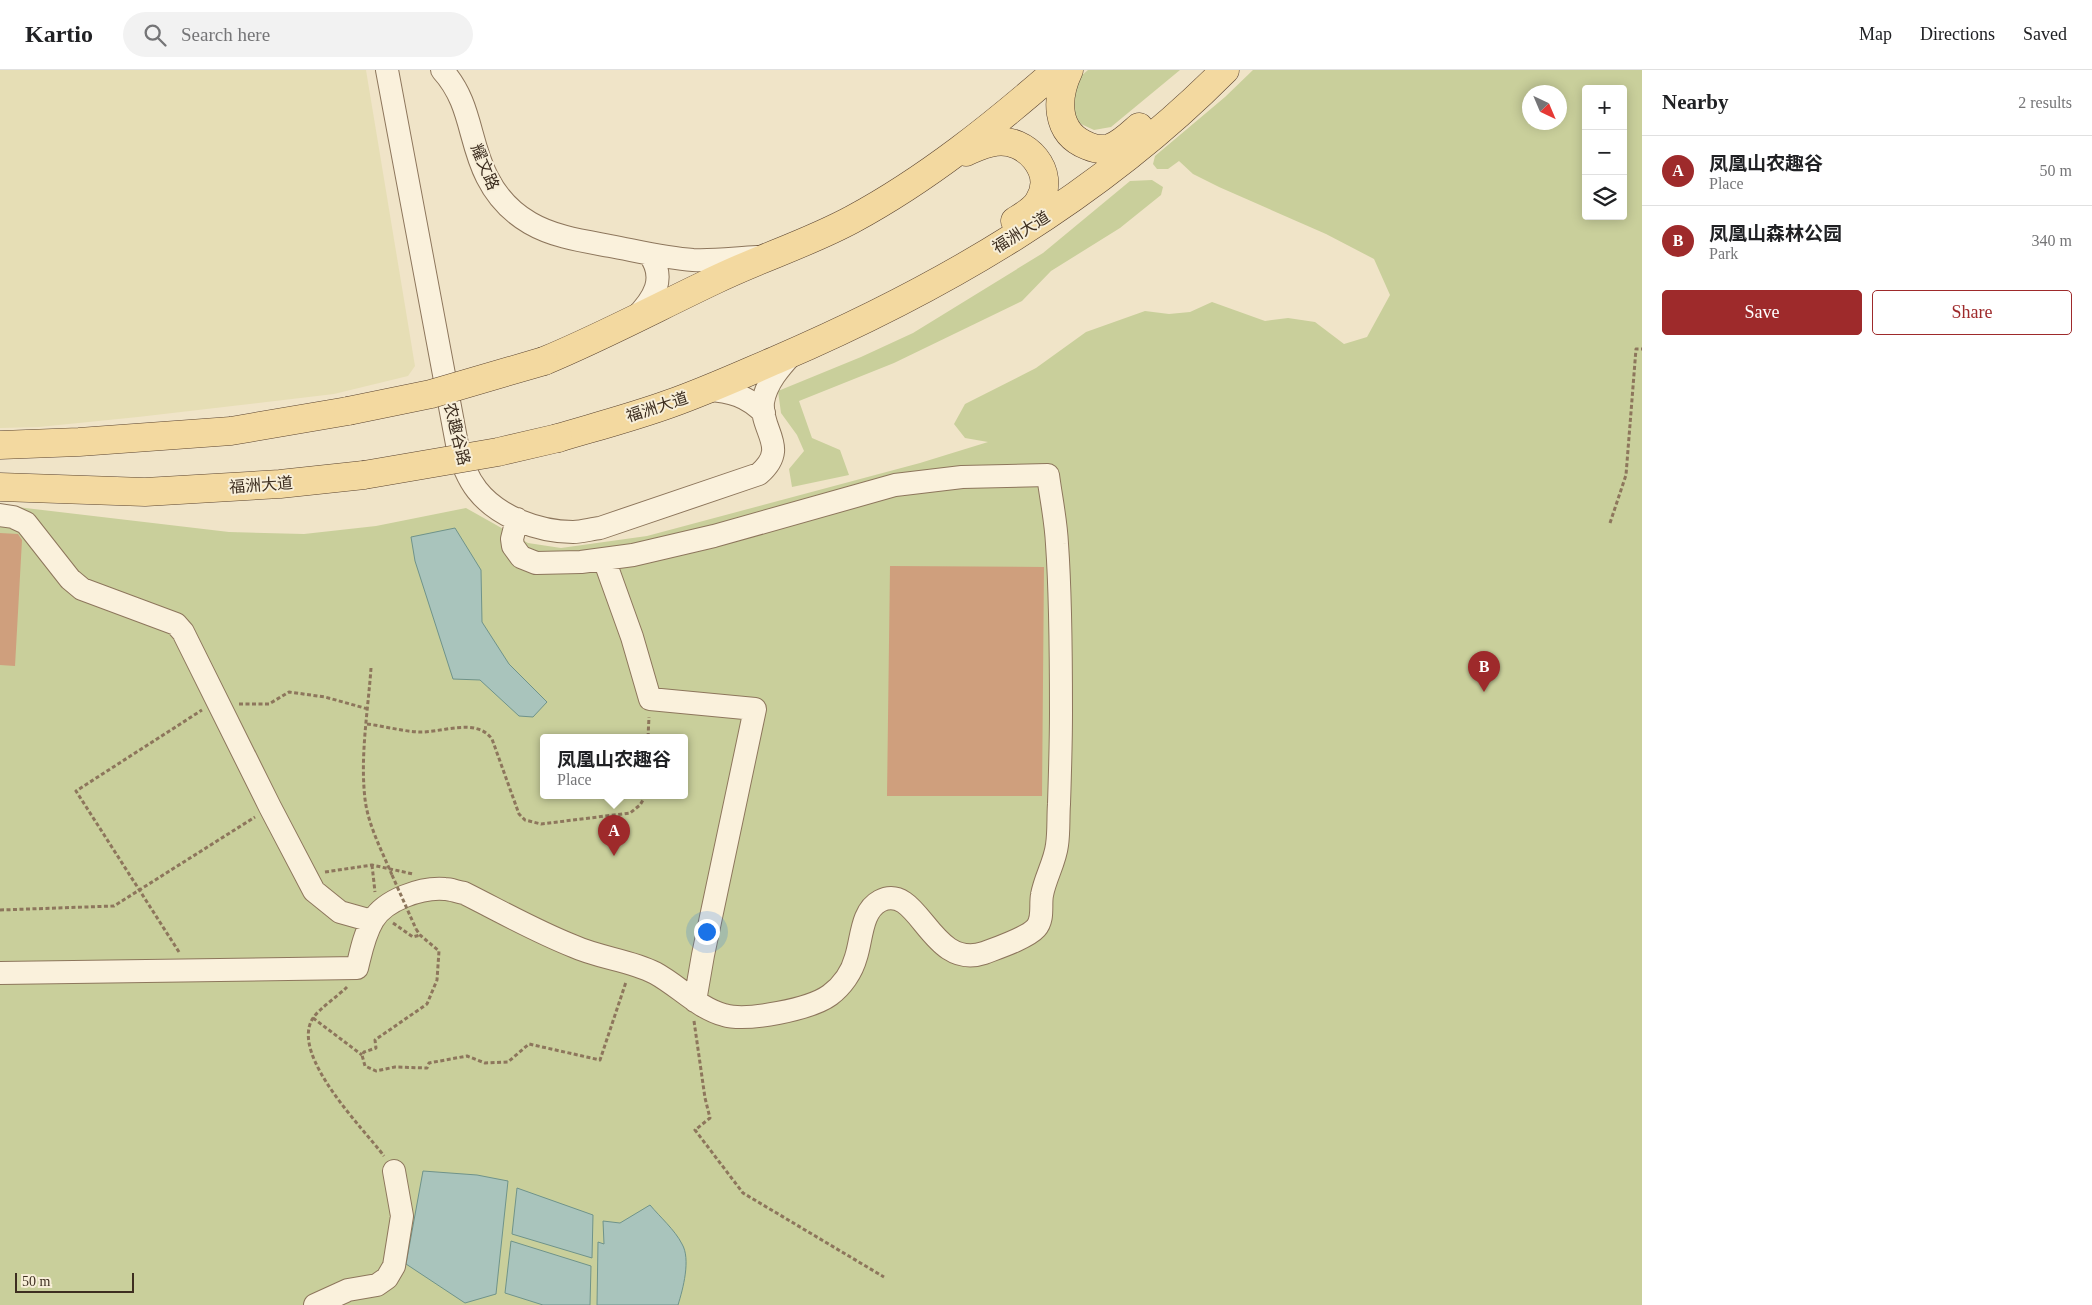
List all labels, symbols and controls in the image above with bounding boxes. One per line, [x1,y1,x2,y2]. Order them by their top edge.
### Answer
search box [123,12,473,57]
text: Kartio [25,21,93,47]
icon: search [141,21,169,49]
text: Search here [181,24,270,45]
text: Map [1859,24,1892,44]
text: Directions [1920,24,1995,44]
text: Saved [2023,24,2067,44]
north arrow [1522,85,1567,130]
map controls [1582,85,1627,220]
button: + [1582,85,1627,130]
text: Nearby [1662,90,1729,114]
text: 2 results [2018,94,2072,111]
button: − [1582,130,1627,175]
street label: 耀文路 [468,142,502,192]
text: 凤凰山农趣谷 [1709,153,1823,174]
text: A [1672,162,1684,179]
text: 50 m [2040,162,2072,179]
button: layers [1582,175,1627,220]
text: Place [1709,175,1744,192]
street label: 福洲大道 [989,208,1053,256]
text: 凤凰山森林公园 [1709,223,1842,244]
text: B [1673,232,1683,249]
text: 340 m [2032,232,2072,249]
text: Park [1709,245,1738,262]
button: Save [1662,290,1862,335]
button: Share [1872,290,2072,335]
street label: 福洲大道 [624,389,690,425]
street label: 农趣谷路 [441,401,473,467]
street label: 福洲大道 [228,474,294,496]
pin: B [1468,651,1500,692]
popup [540,734,688,799]
text: 凤凰山农趣谷 [557,749,671,770]
text: Place [557,771,592,788]
pin: A [598,815,630,856]
your location [694,919,720,945]
scale bar [15,1270,134,1293]
text: 50 m [22,1274,50,1289]

